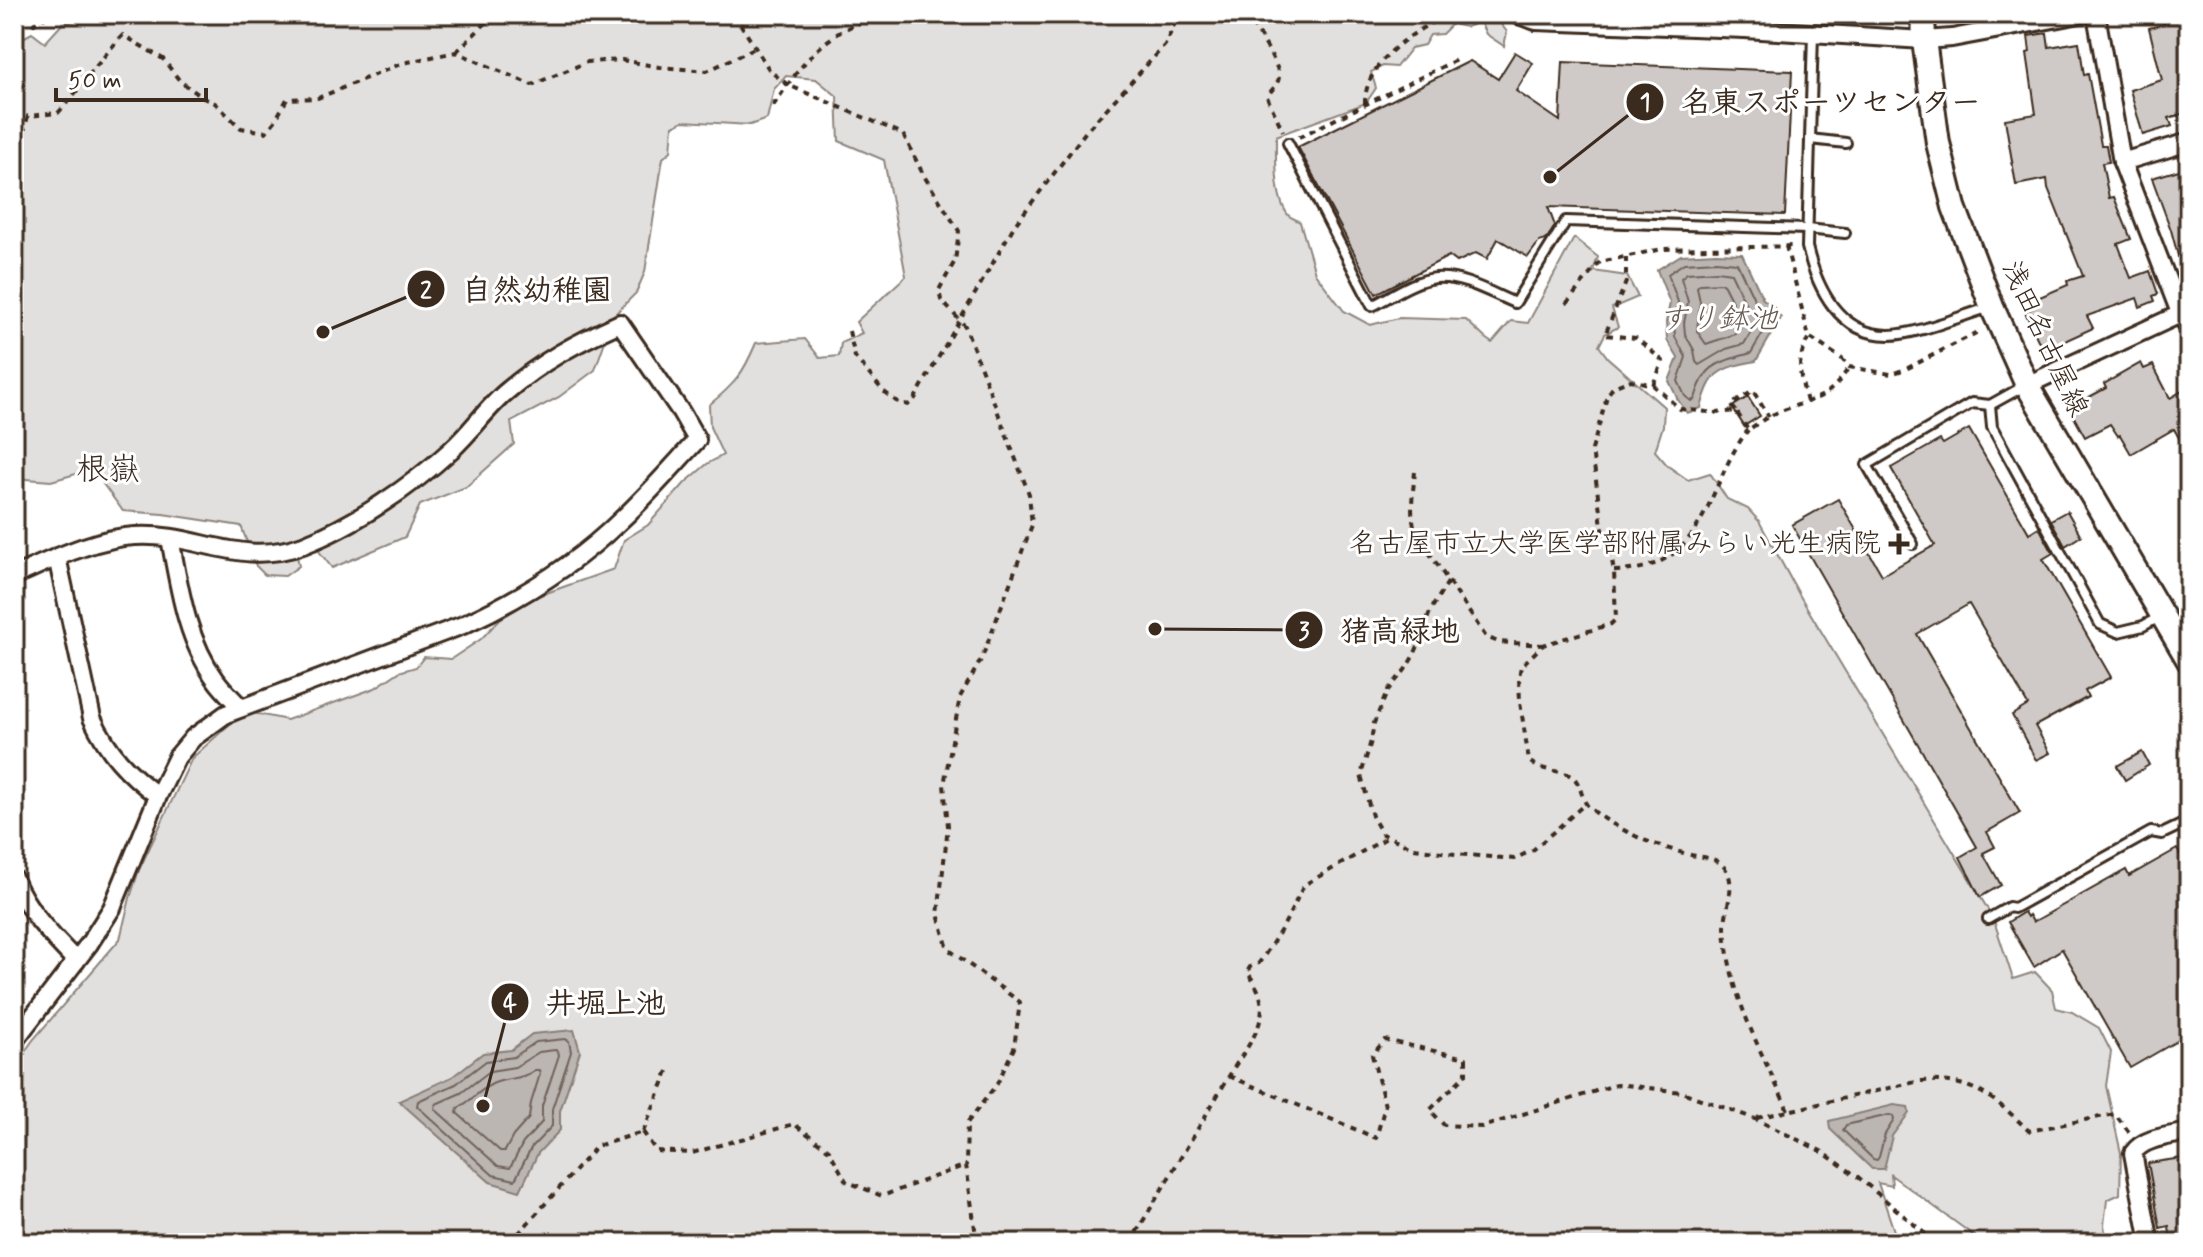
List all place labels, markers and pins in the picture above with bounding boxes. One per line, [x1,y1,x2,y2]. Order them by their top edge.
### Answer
callout: 名東スポーツセンター [1625,75,1997,129]
callout: 自然幼稚園 [406,262,628,316]
place label: 名古屋市立大学医学部附属みらい光生病院 [1349,526,1881,563]
marker: 名古屋市立大学医学部附属みらい光生病院 [1888,533,1910,555]
callout: 猪高緑地 [1284,603,1476,657]
callout: 井堀上池 [490,975,682,1029]

